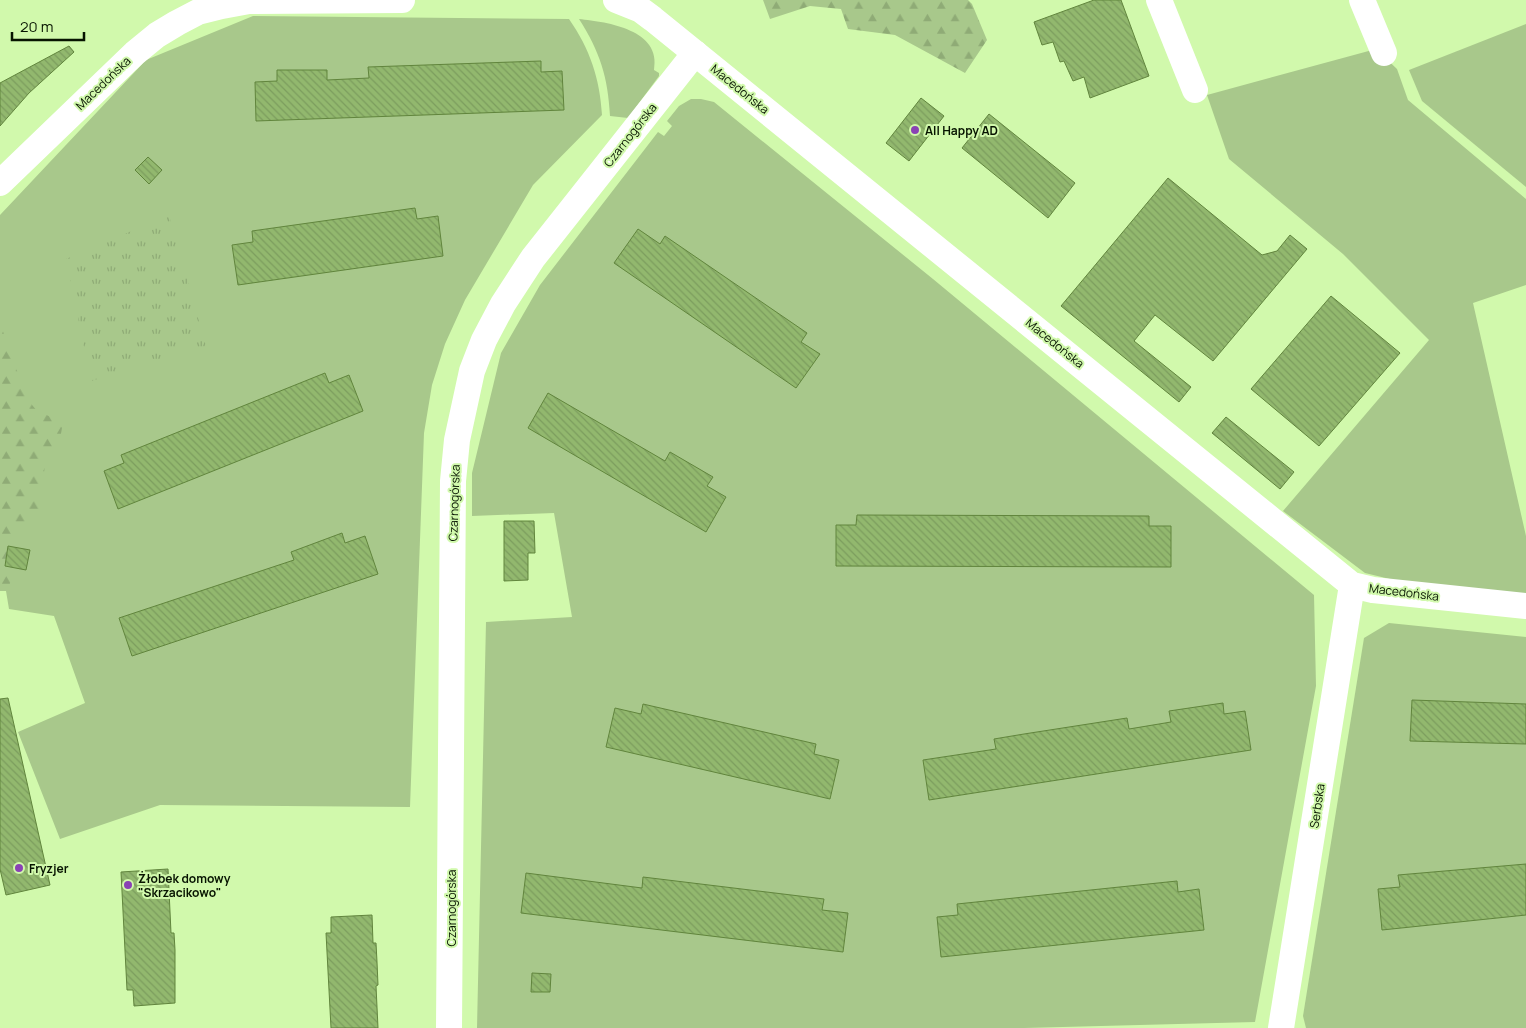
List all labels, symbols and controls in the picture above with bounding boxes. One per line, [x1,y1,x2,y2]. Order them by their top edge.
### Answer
scale bar [12,10,85,42]
text: 20 m [20,16,53,37]
street label: Macedońska [72,52,134,114]
street label: Macedońska [707,60,773,118]
street label: Czarnogórska [600,99,660,171]
place label: All Happy AD [925,122,998,139]
marker: All Happy AD [909,124,921,136]
street label: Macedońska [1022,314,1088,372]
street label: Czarnogórska [444,464,464,542]
street label: Macedońska [1368,579,1440,605]
street label: Serbska [1305,783,1329,829]
place label: Fryzjer [29,860,69,877]
marker: Fryzjer [13,862,25,874]
place label: Żłobek domowy "Skrzacikowo" [138,870,231,901]
street label: Czarnogórska [443,870,460,946]
marker: Żłobek domowy "Skrzacikowo" [122,879,134,891]

